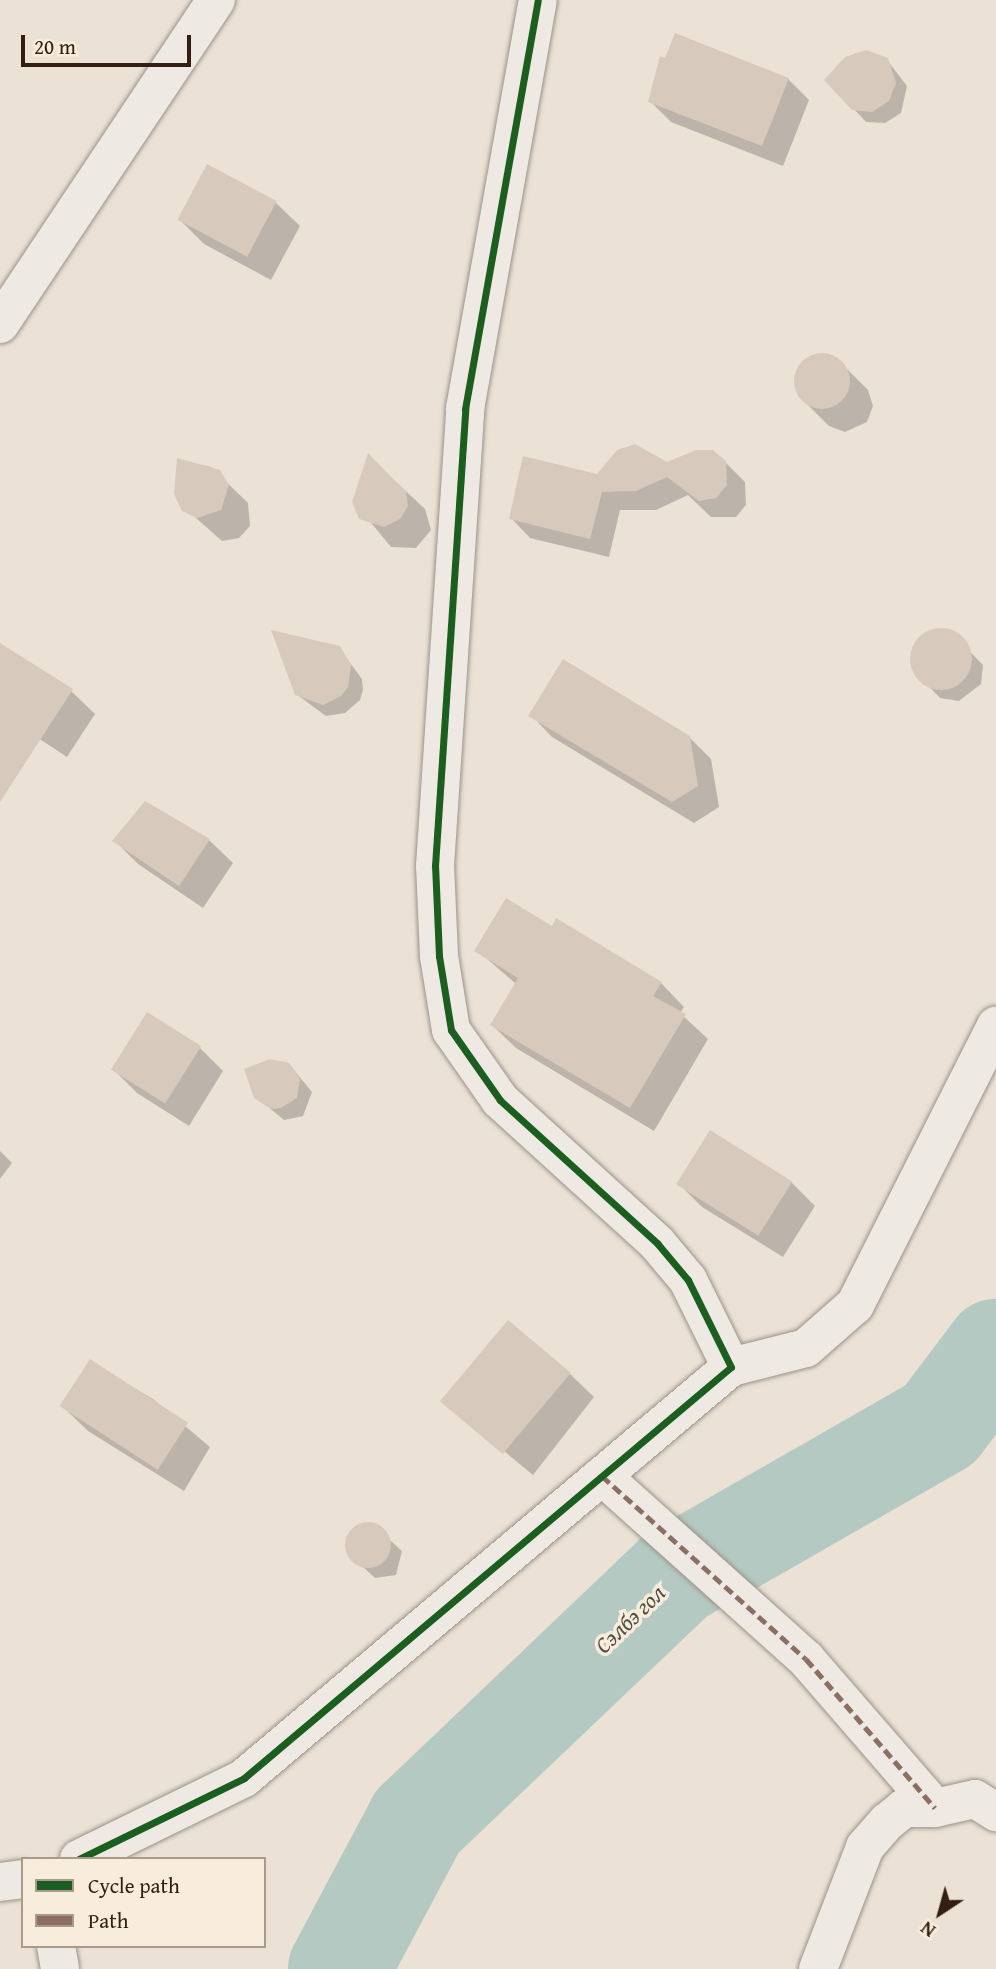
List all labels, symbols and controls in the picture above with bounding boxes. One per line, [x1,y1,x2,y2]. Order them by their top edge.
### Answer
scale bar [24,21,194,65]
text: 20 m [34,31,76,62]
water label: Сэлбэ гол [589,1579,671,1659]
legend [21,1857,266,1948]
text: Cycle path [88,1870,180,1901]
north arrow [905,1878,975,1948]
text: Path [88,1905,128,1936]
text: N [914,1915,941,1945]

